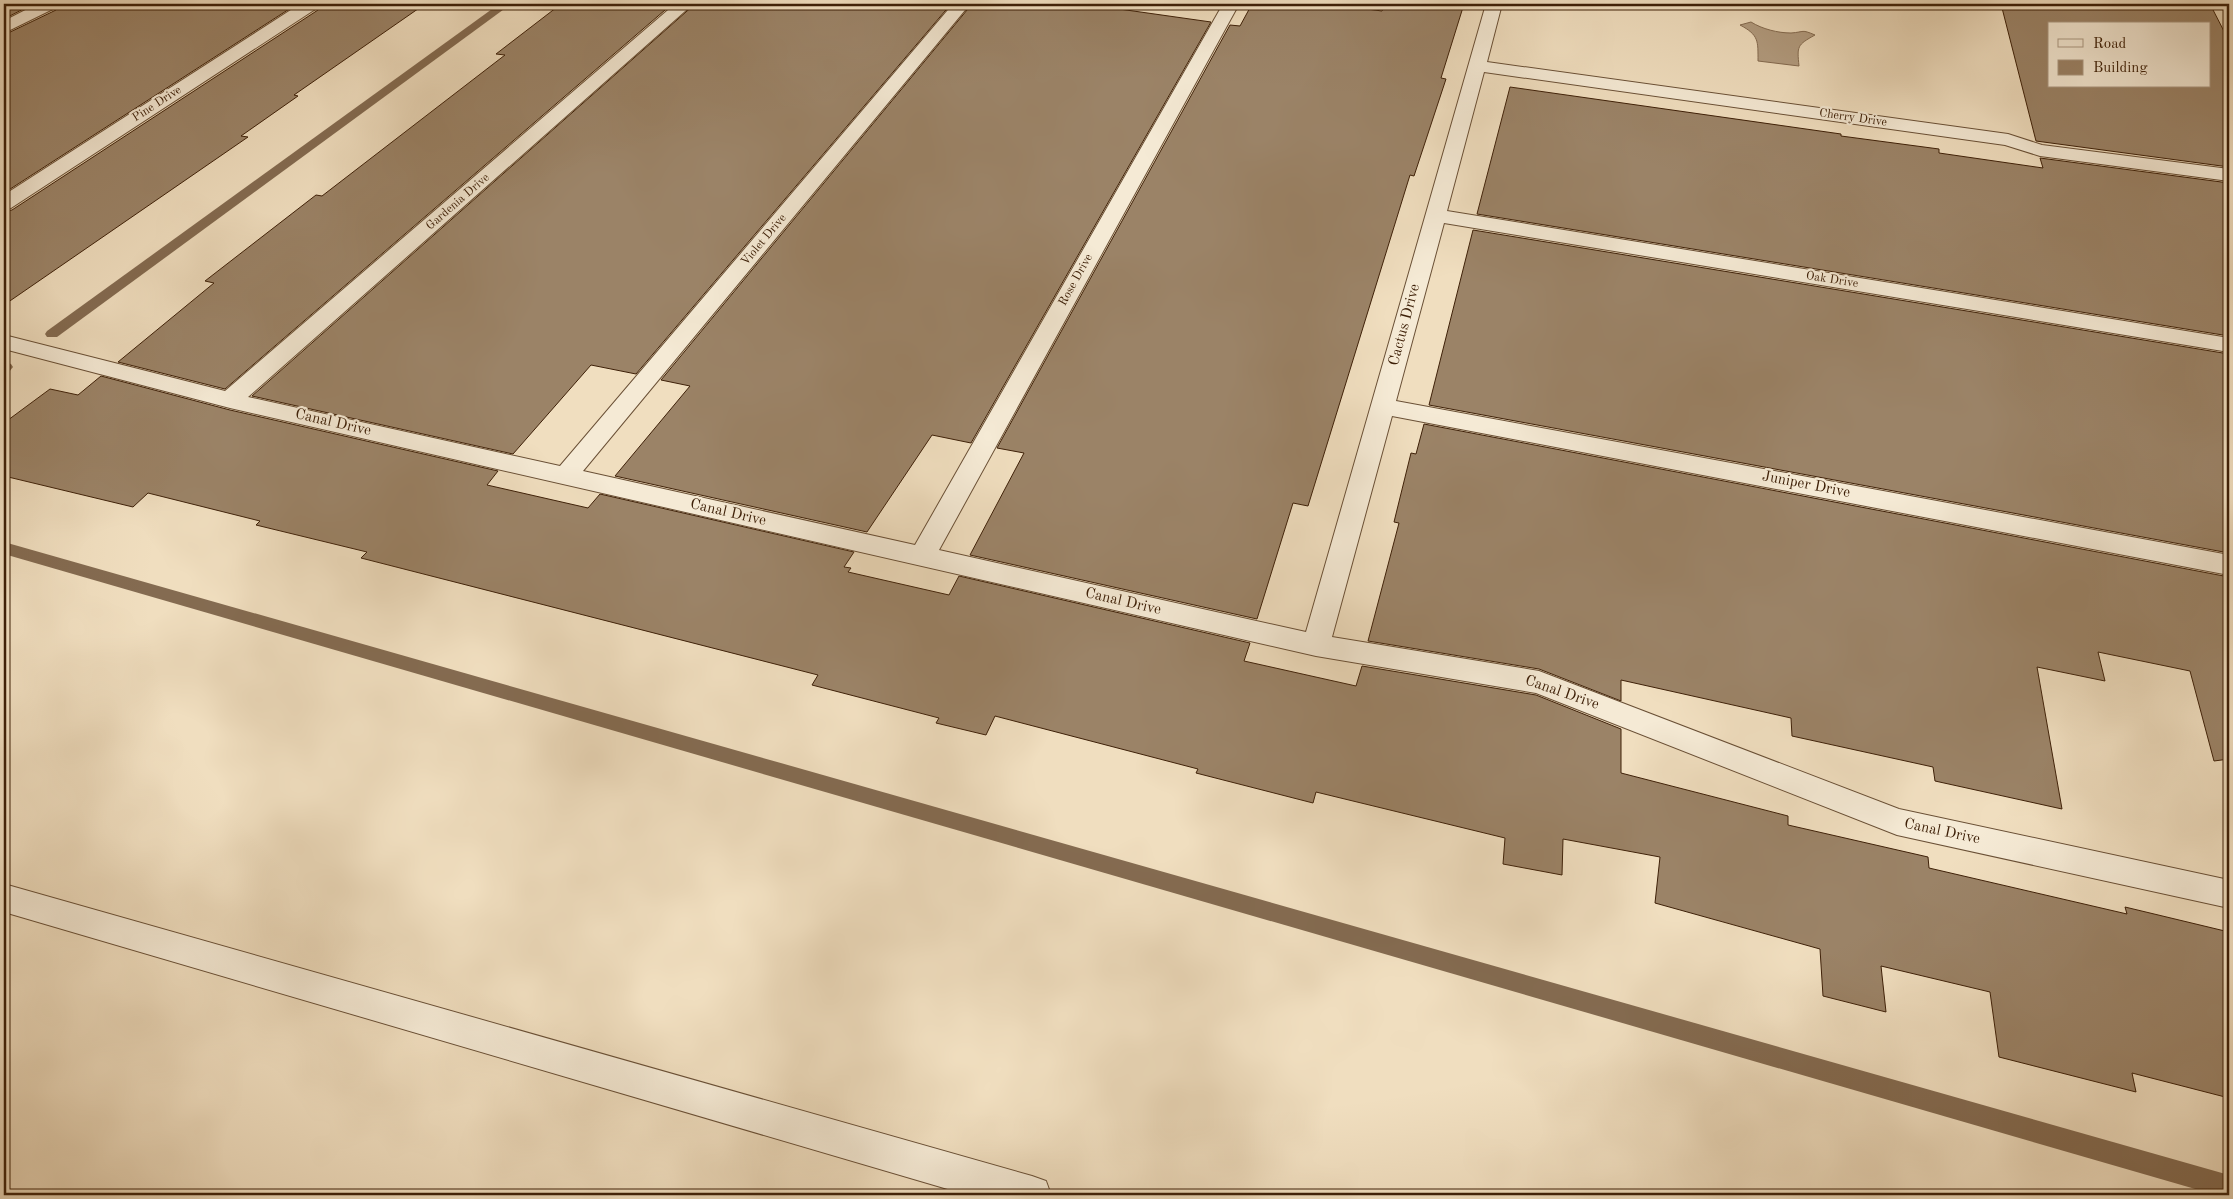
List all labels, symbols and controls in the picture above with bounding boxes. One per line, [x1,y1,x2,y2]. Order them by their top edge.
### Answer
legend [2048,22,2210,88]
text: Road [2093,37,2127,52]
text: Building [2093,61,2148,76]
street label: Pine Drive [130,84,184,124]
street label: Cherry Drive [1818,107,1888,129]
street label: Gardenia Drive [424,171,492,232]
street label: Violet Drive [739,212,789,268]
street label: Rose Drive [1057,252,1095,308]
street label: Oak Drive [1805,270,1859,290]
street label: Cactus Drive [1387,282,1423,368]
street label: Canal Drive [294,407,372,439]
street label: Juniper Drive [1761,469,1851,501]
street label: Canal Drive [689,497,767,529]
street label: Canal Drive [1084,586,1162,618]
street label: Canal Drive [1523,673,1601,713]
street label: Canal Drive [1903,817,1981,847]

